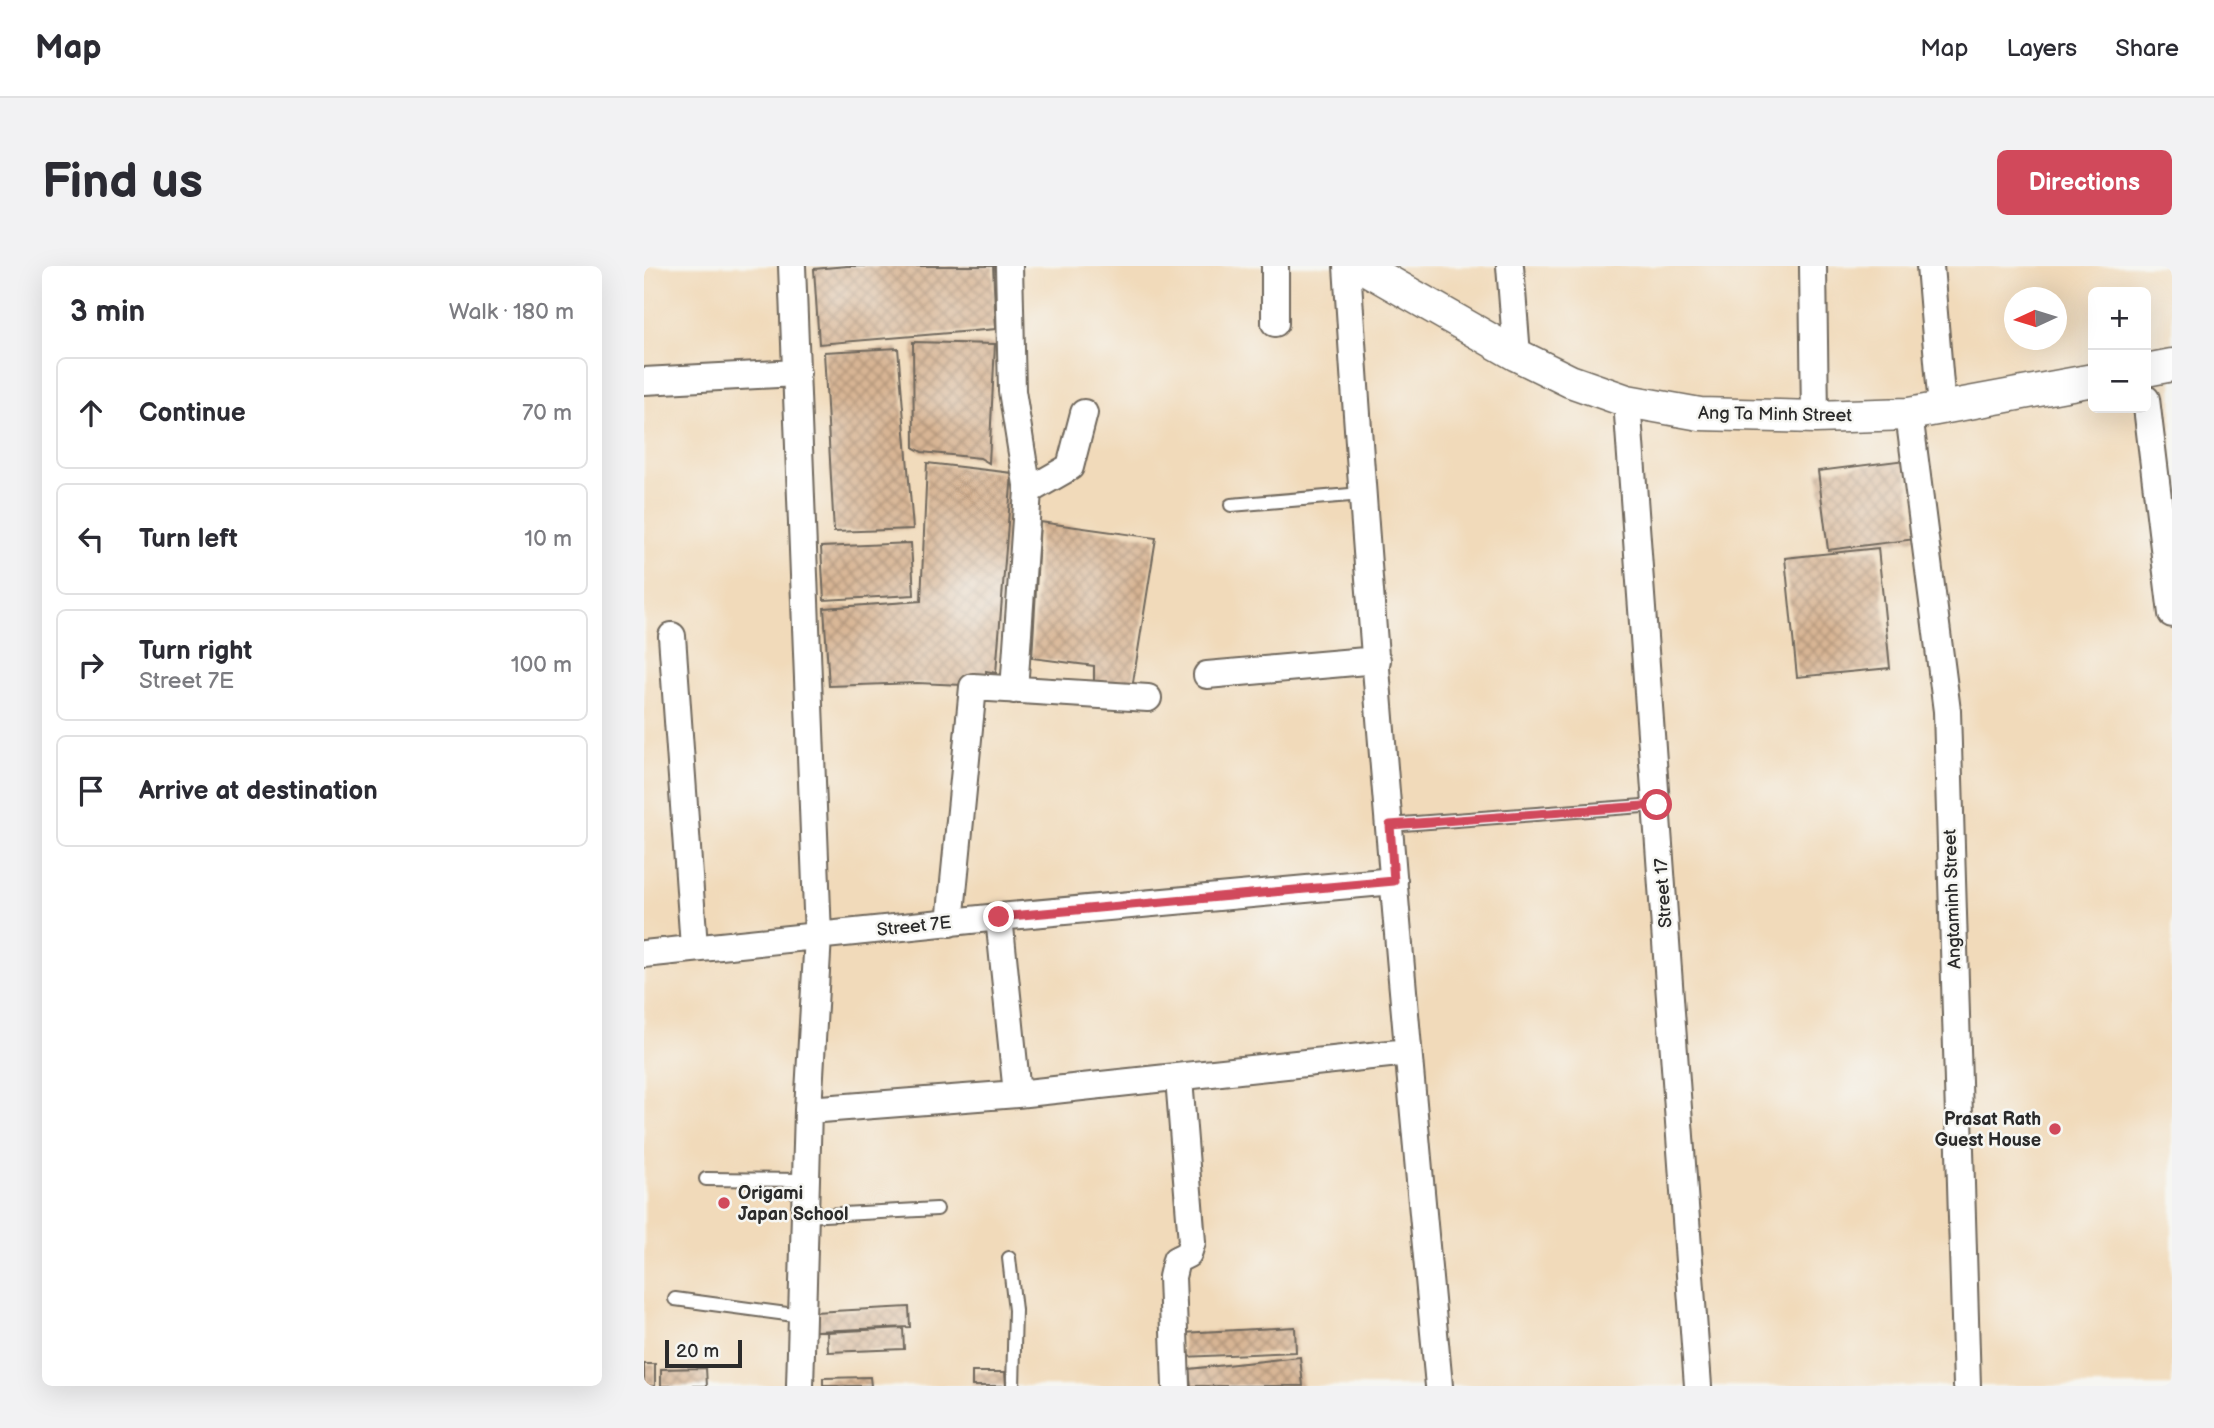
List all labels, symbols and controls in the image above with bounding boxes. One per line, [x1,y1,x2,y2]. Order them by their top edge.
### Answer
text: Map [35,28,101,68]
text: Map [1920,34,1968,63]
text: Layers [2006,34,2077,63]
text: Share [2115,34,2179,63]
button: Directions [1997,150,2172,215]
text: Find us [42,153,203,212]
north arrow [2004,287,2067,350]
map controls [2088,287,2151,413]
button: + [2088,287,2151,350]
text: 3 min [70,294,145,330]
text: Walk · 180 m [449,298,574,326]
button: − [2088,350,2151,413]
icon: ahead [72,394,110,432]
text: Continue [139,398,246,429]
text: 70 m [522,399,572,427]
street label: Ang Ta Minh Street [1698,403,1852,426]
icon: left [72,520,110,558]
text: Turn left [139,524,238,555]
text: 10 m [524,525,572,553]
text: Turn right [139,636,252,667]
icon: right [72,646,110,684]
text: 100 m [511,651,572,679]
text: Street 7E [139,667,234,695]
icon: arrive [72,772,110,810]
text: Arrive at destination [139,776,378,807]
route start [1641,789,1672,820]
street label: Angtaminh Street [1940,828,1965,969]
street label: Street 17 [1651,857,1676,929]
route end [983,901,1014,932]
street label: Street 7E [876,912,952,941]
place label: Prasat Rath Guest House [1935,1109,2041,1151]
marker: Prasat Rath Guest House [2047,1121,2063,1137]
place label: Origami Japan School [738,1183,849,1225]
marker: Origami Japan School [716,1195,732,1211]
scale bar [665,1337,742,1369]
text: 20 m [676,1340,719,1363]

